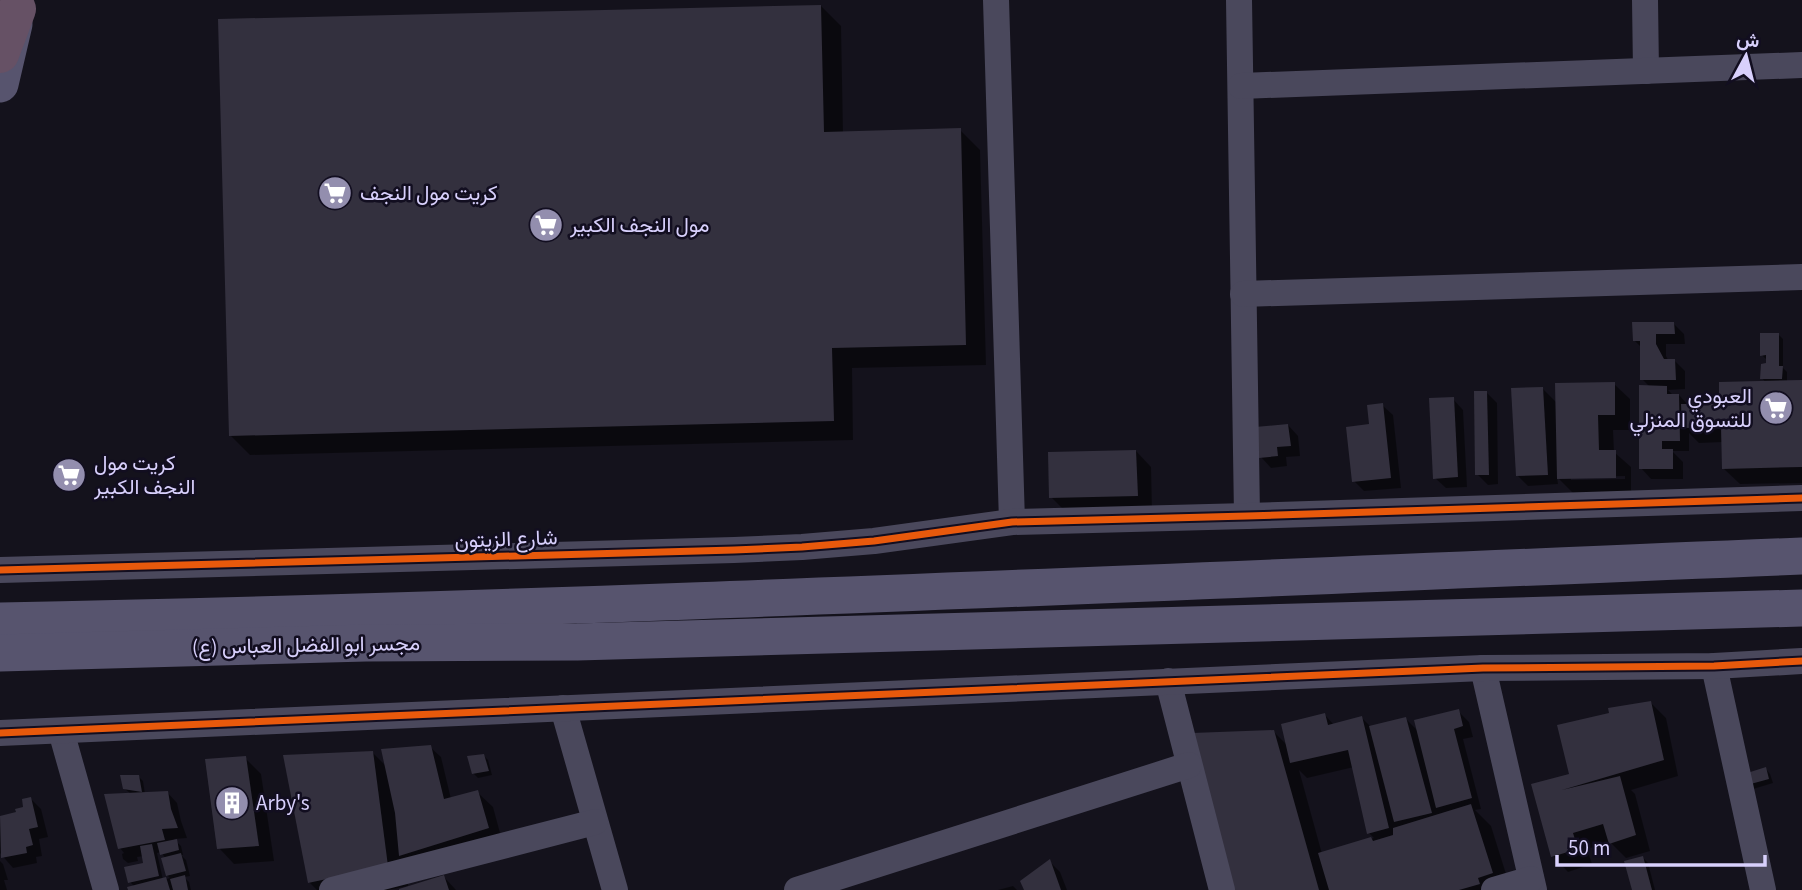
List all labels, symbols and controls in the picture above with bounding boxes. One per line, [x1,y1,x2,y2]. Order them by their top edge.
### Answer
north arrow [1711,21,1781,91]
text: ش [1735,26,1761,55]
supermarket icon: كريت مول النجف [316,174,354,212]
place label: كريت مول النجف [360,178,498,208]
supermarket icon: مول النجف الكبير [527,206,565,244]
place label: مول النجف الكبير [569,210,710,240]
place label: العبودي للتسوق المنزلي [1630,381,1752,437]
supermarket icon: العبودي للتسوق المنزلي [1757,389,1795,427]
place label: كريت مول النجف الكبير [93,448,195,502]
supermarket icon: كريت مول النجف الكبير [50,456,88,494]
street label: شارع الزيتون [454,522,558,556]
street label: مجسر ابو الفضل العباس (ع) [192,628,420,662]
building icon: Arby's [213,784,251,822]
place label: Arby's [256,788,310,818]
scale bar [1557,824,1765,868]
text: 50 m [1568,833,1610,863]

